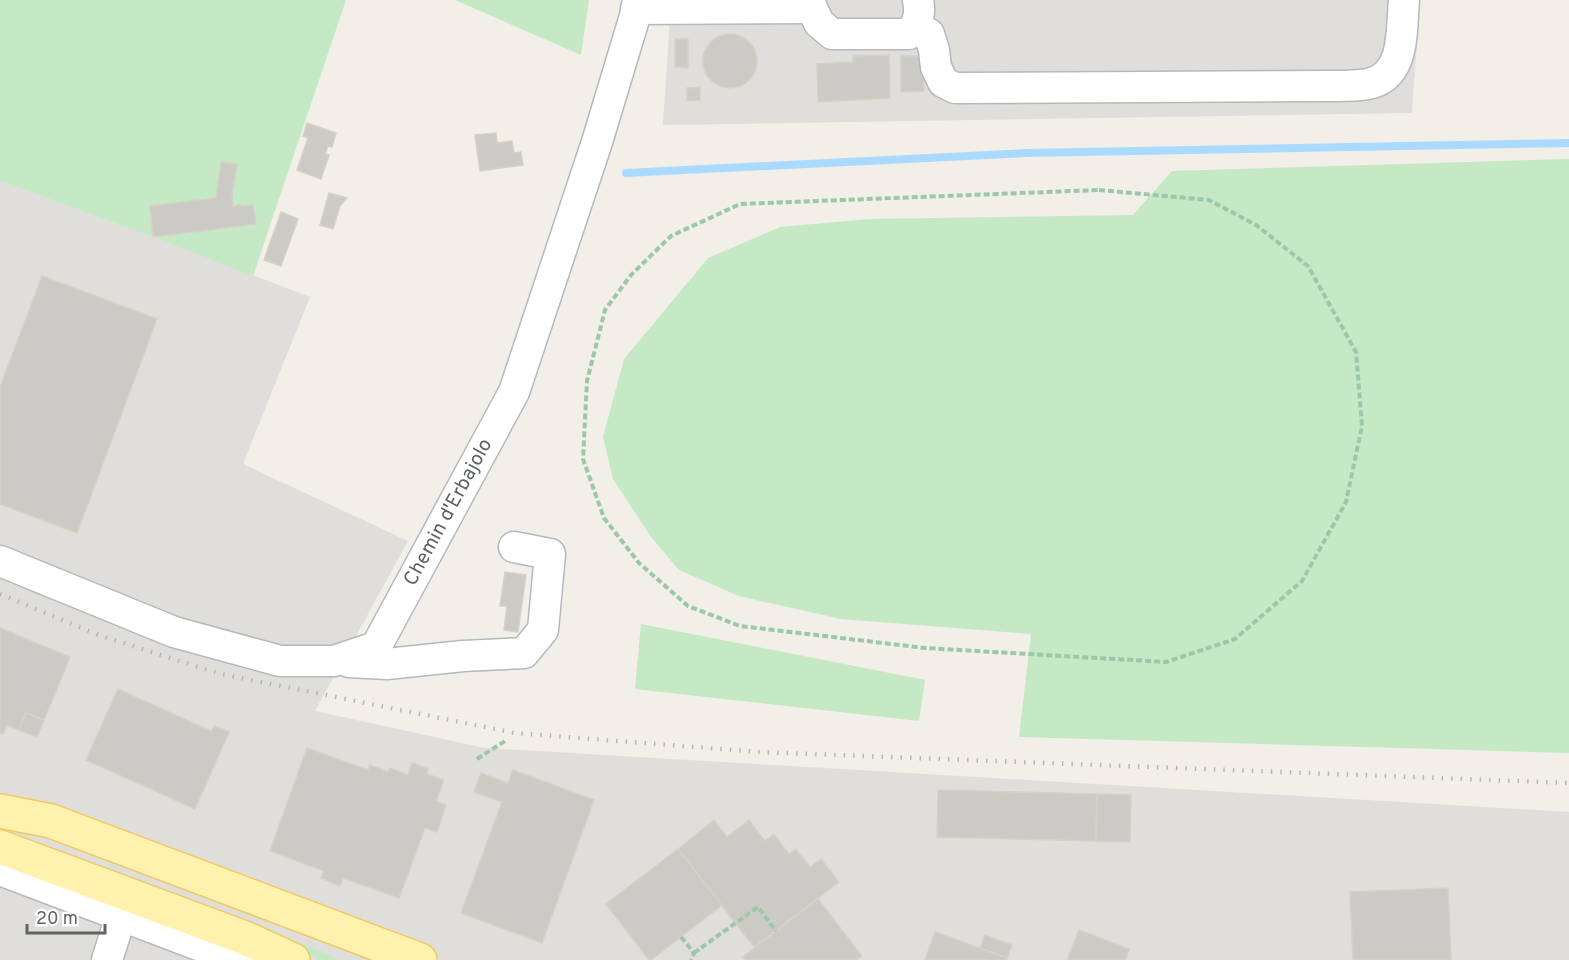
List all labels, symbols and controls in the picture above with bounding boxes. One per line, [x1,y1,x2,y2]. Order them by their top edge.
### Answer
street label: Chemin d'Erbajolo [398,434,499,591]
scale bar [27,897,105,935]
text: 20 m [36,908,78,931]

